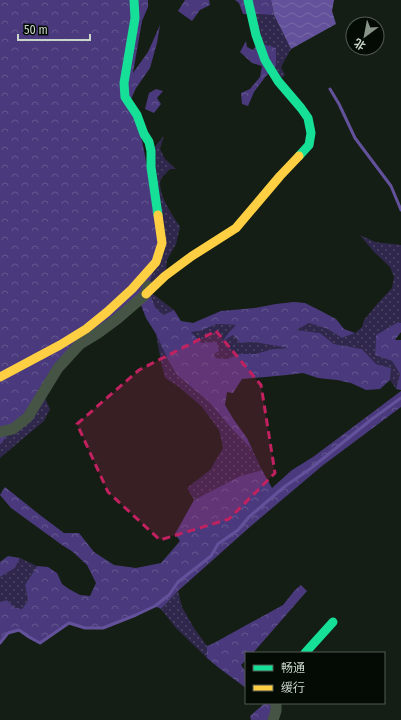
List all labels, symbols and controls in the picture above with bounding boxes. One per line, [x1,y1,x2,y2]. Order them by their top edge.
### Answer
scale bar [18,16,90,42]
north arrow [345,16,385,56]
text: 50 m [24,23,48,37]
text: 北 [352,36,368,52]
legend [245,652,385,704]
text: 畅通 [281,661,305,675]
text: 缓行 [281,681,305,695]

